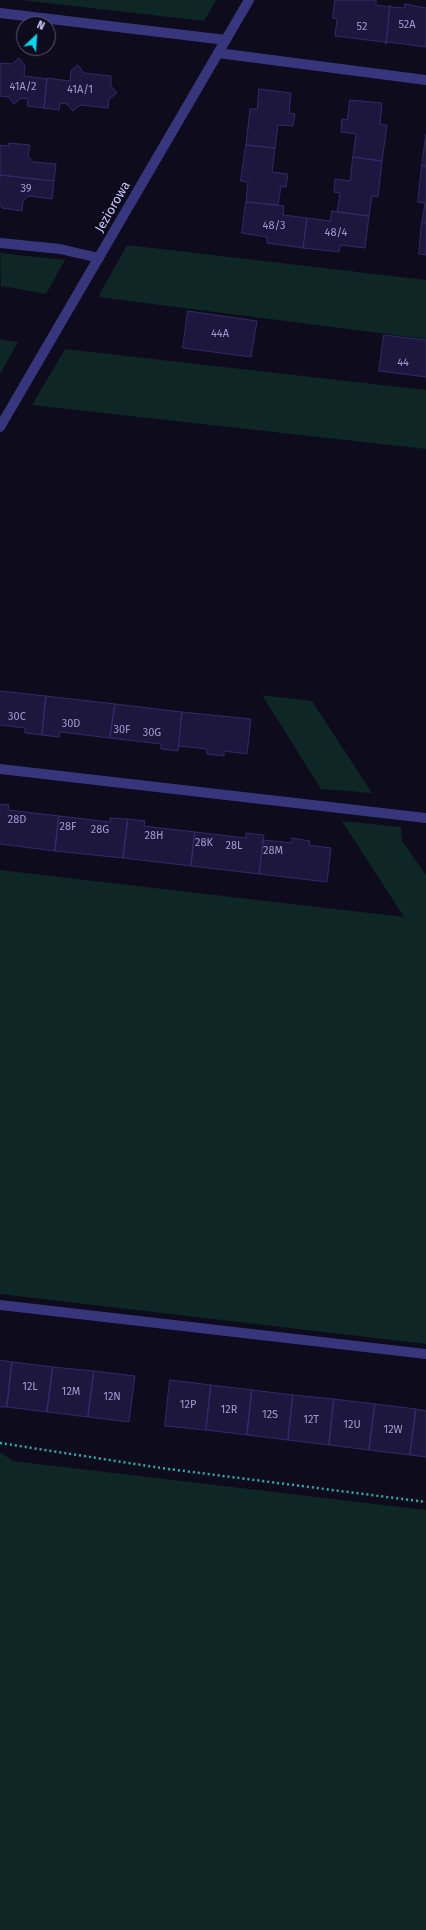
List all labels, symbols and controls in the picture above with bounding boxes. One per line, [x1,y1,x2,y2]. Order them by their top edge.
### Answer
north arrow [16,16,56,56]
text: N [35,18,47,33]
house number: 52A [398,18,416,32]
house number: 52 [357,20,367,34]
house number: 41A/2 [9,80,37,94]
house number: 41A/1 [67,83,93,97]
street label: Jeziorowa [92,179,134,235]
house number: 39 [20,182,32,196]
house number: 48/3 [263,219,285,233]
house number: 48/4 [325,226,347,240]
house number: 44A [211,327,229,341]
house number: 44 [397,356,409,370]
house number: 30C [8,710,26,724]
house number: 30D [62,717,80,731]
house number: 30F [113,723,131,737]
house number: 30G [143,726,161,740]
house number: 28D [8,813,26,827]
house number: 28F [60,820,76,834]
house number: 28G [91,823,109,837]
house number: 28H [145,829,163,843]
house number: 28K [195,836,213,850]
house number: 28L [226,839,242,853]
house number: 28M [263,844,283,858]
house number: 12L [22,1380,38,1394]
house number: 12M [62,1385,80,1399]
house number: 12N [103,1390,121,1404]
house number: 12P [180,1398,196,1412]
house number: 12R [221,1403,237,1417]
house number: 12S [262,1408,278,1422]
house number: 12T [303,1413,319,1427]
house number: 12U [343,1418,361,1432]
house number: 12W [383,1423,403,1437]

